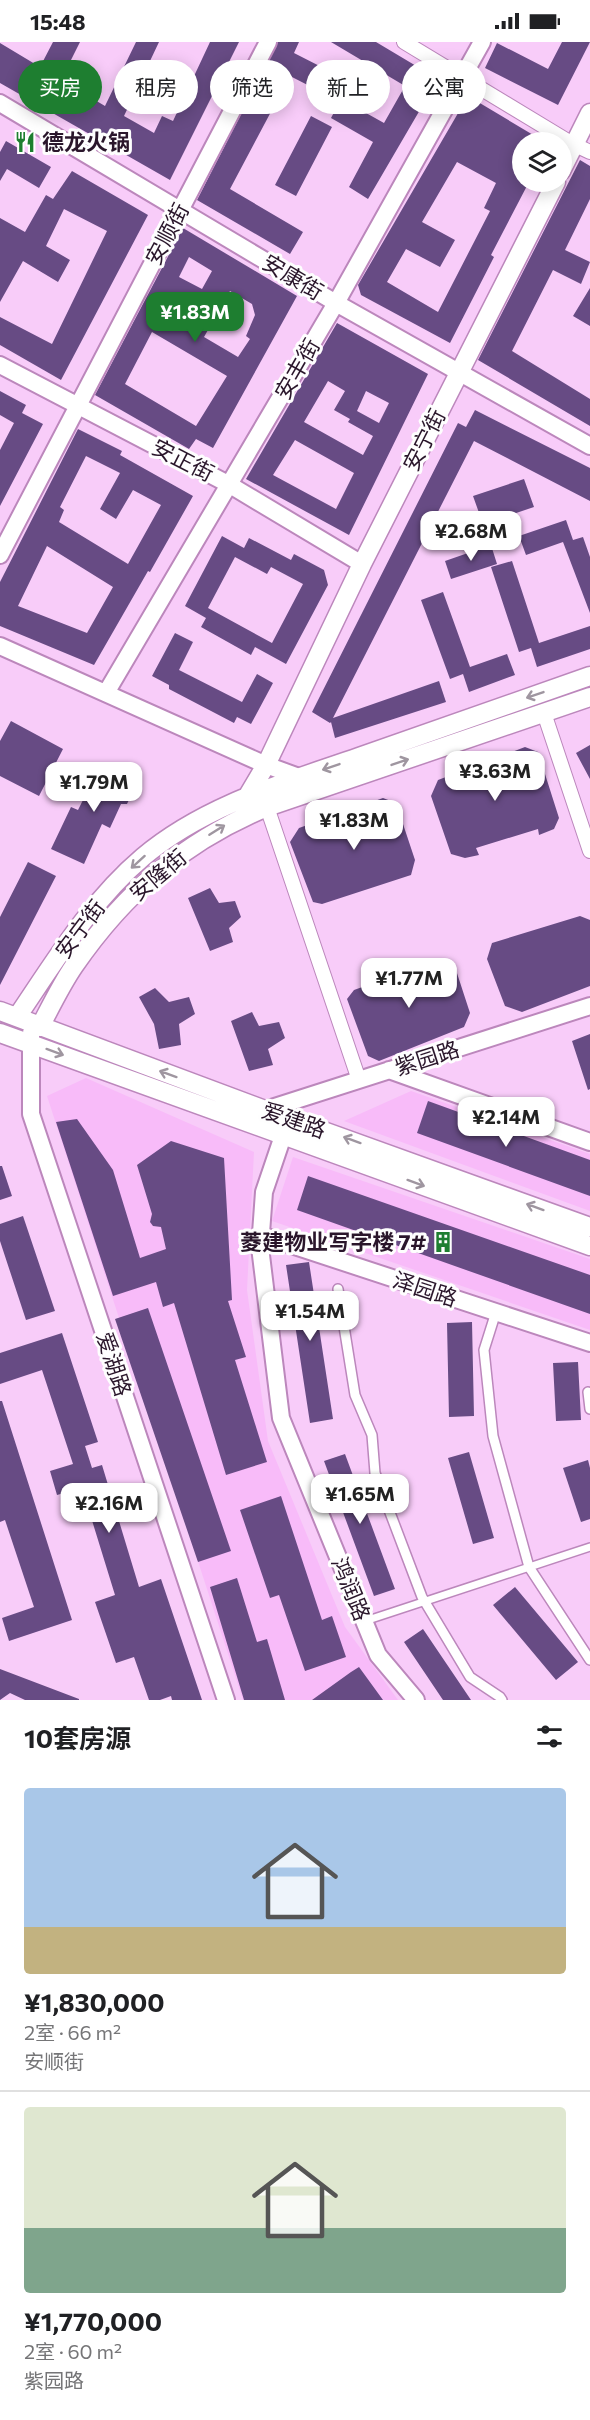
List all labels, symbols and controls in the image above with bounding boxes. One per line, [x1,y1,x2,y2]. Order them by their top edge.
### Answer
text: 15:48 [30,8,86,35]
chip: 买房 [18,60,102,114]
chip: 租房 [114,60,198,114]
chip: 筛选 [210,60,294,114]
chip: 新上 [306,60,390,114]
chip: 公寓 [402,60,486,114]
place label: 德龙火锅 [42,128,130,155]
restaurant icon: 德龙火锅 [13,130,37,154]
map controls [512,132,572,192]
button: layers [512,132,572,192]
street label: 安顺街 [139,198,194,269]
street label: 安康街 [258,248,329,305]
pin: ¥1.83M [146,292,244,343]
text: ¥1.83M [160,299,230,323]
street label: 安丰街 [268,333,325,404]
street label: 安宁街 [397,404,451,475]
street label: 安正街 [148,433,219,487]
pin: ¥2.68M [422,511,520,562]
text: ¥2.68M [434,518,508,542]
one-way arrow [526,691,545,702]
pin: ¥3.63M [446,751,544,802]
one-way arrow [390,756,408,767]
text: ¥3.63M [459,758,531,782]
pin: ¥1.79M [45,762,143,813]
one-way arrow [322,762,341,773]
text: ¥1.79M [59,769,129,793]
pin: ¥1.83M [305,800,403,851]
text: ¥1.83M [319,807,389,831]
one-way arrow [208,824,225,836]
street label: 安隆街 [124,843,192,906]
one-way arrow [131,855,146,869]
street label: 安宁街 [49,894,110,963]
pin: ¥1.77M [360,958,458,1009]
text: ¥1.77M [375,965,443,989]
street label: 紫园路 [391,1034,462,1081]
one-way arrow [45,1048,64,1059]
one-way arrow [159,1068,178,1079]
street label: 爱建路 [259,1096,330,1143]
pin: ¥2.14M [457,1097,555,1148]
text: ¥2.14M [472,1104,540,1128]
one-way arrow [343,1134,361,1145]
one-way arrow [406,1179,425,1190]
one-way arrow [526,1200,545,1211]
place label: 菱建物业写字楼 7# [240,1228,427,1255]
building icon: 菱建物业写字楼 7# [431,1230,455,1254]
street label: 泽园路 [390,1265,461,1312]
pin: ¥1.54M [261,1291,359,1342]
text: ¥1.54M [275,1298,345,1322]
street label: 爱湖路 [91,1328,138,1399]
pin: ¥1.65M [311,1474,409,1525]
text: ¥1.65M [325,1481,395,1505]
pin: ¥2.16M [60,1483,158,1534]
text: ¥2.16M [75,1490,143,1514]
street label: 鸿润路 [327,1553,376,1624]
icon: filters [533,1720,566,1753]
text: 10套房源 [24,1722,131,1753]
icon: home [241,1827,349,1935]
text: ¥1,830,000 [24,1986,165,2017]
text: 2室 · 66 m² [24,2020,121,2044]
text: 安顺街 [24,2049,84,2073]
icon: home [241,2146,349,2254]
text: ¥1,770,000 [24,2305,162,2336]
text: 2室 · 60 m² [24,2339,122,2363]
text: 紫园路 [24,2368,84,2392]

